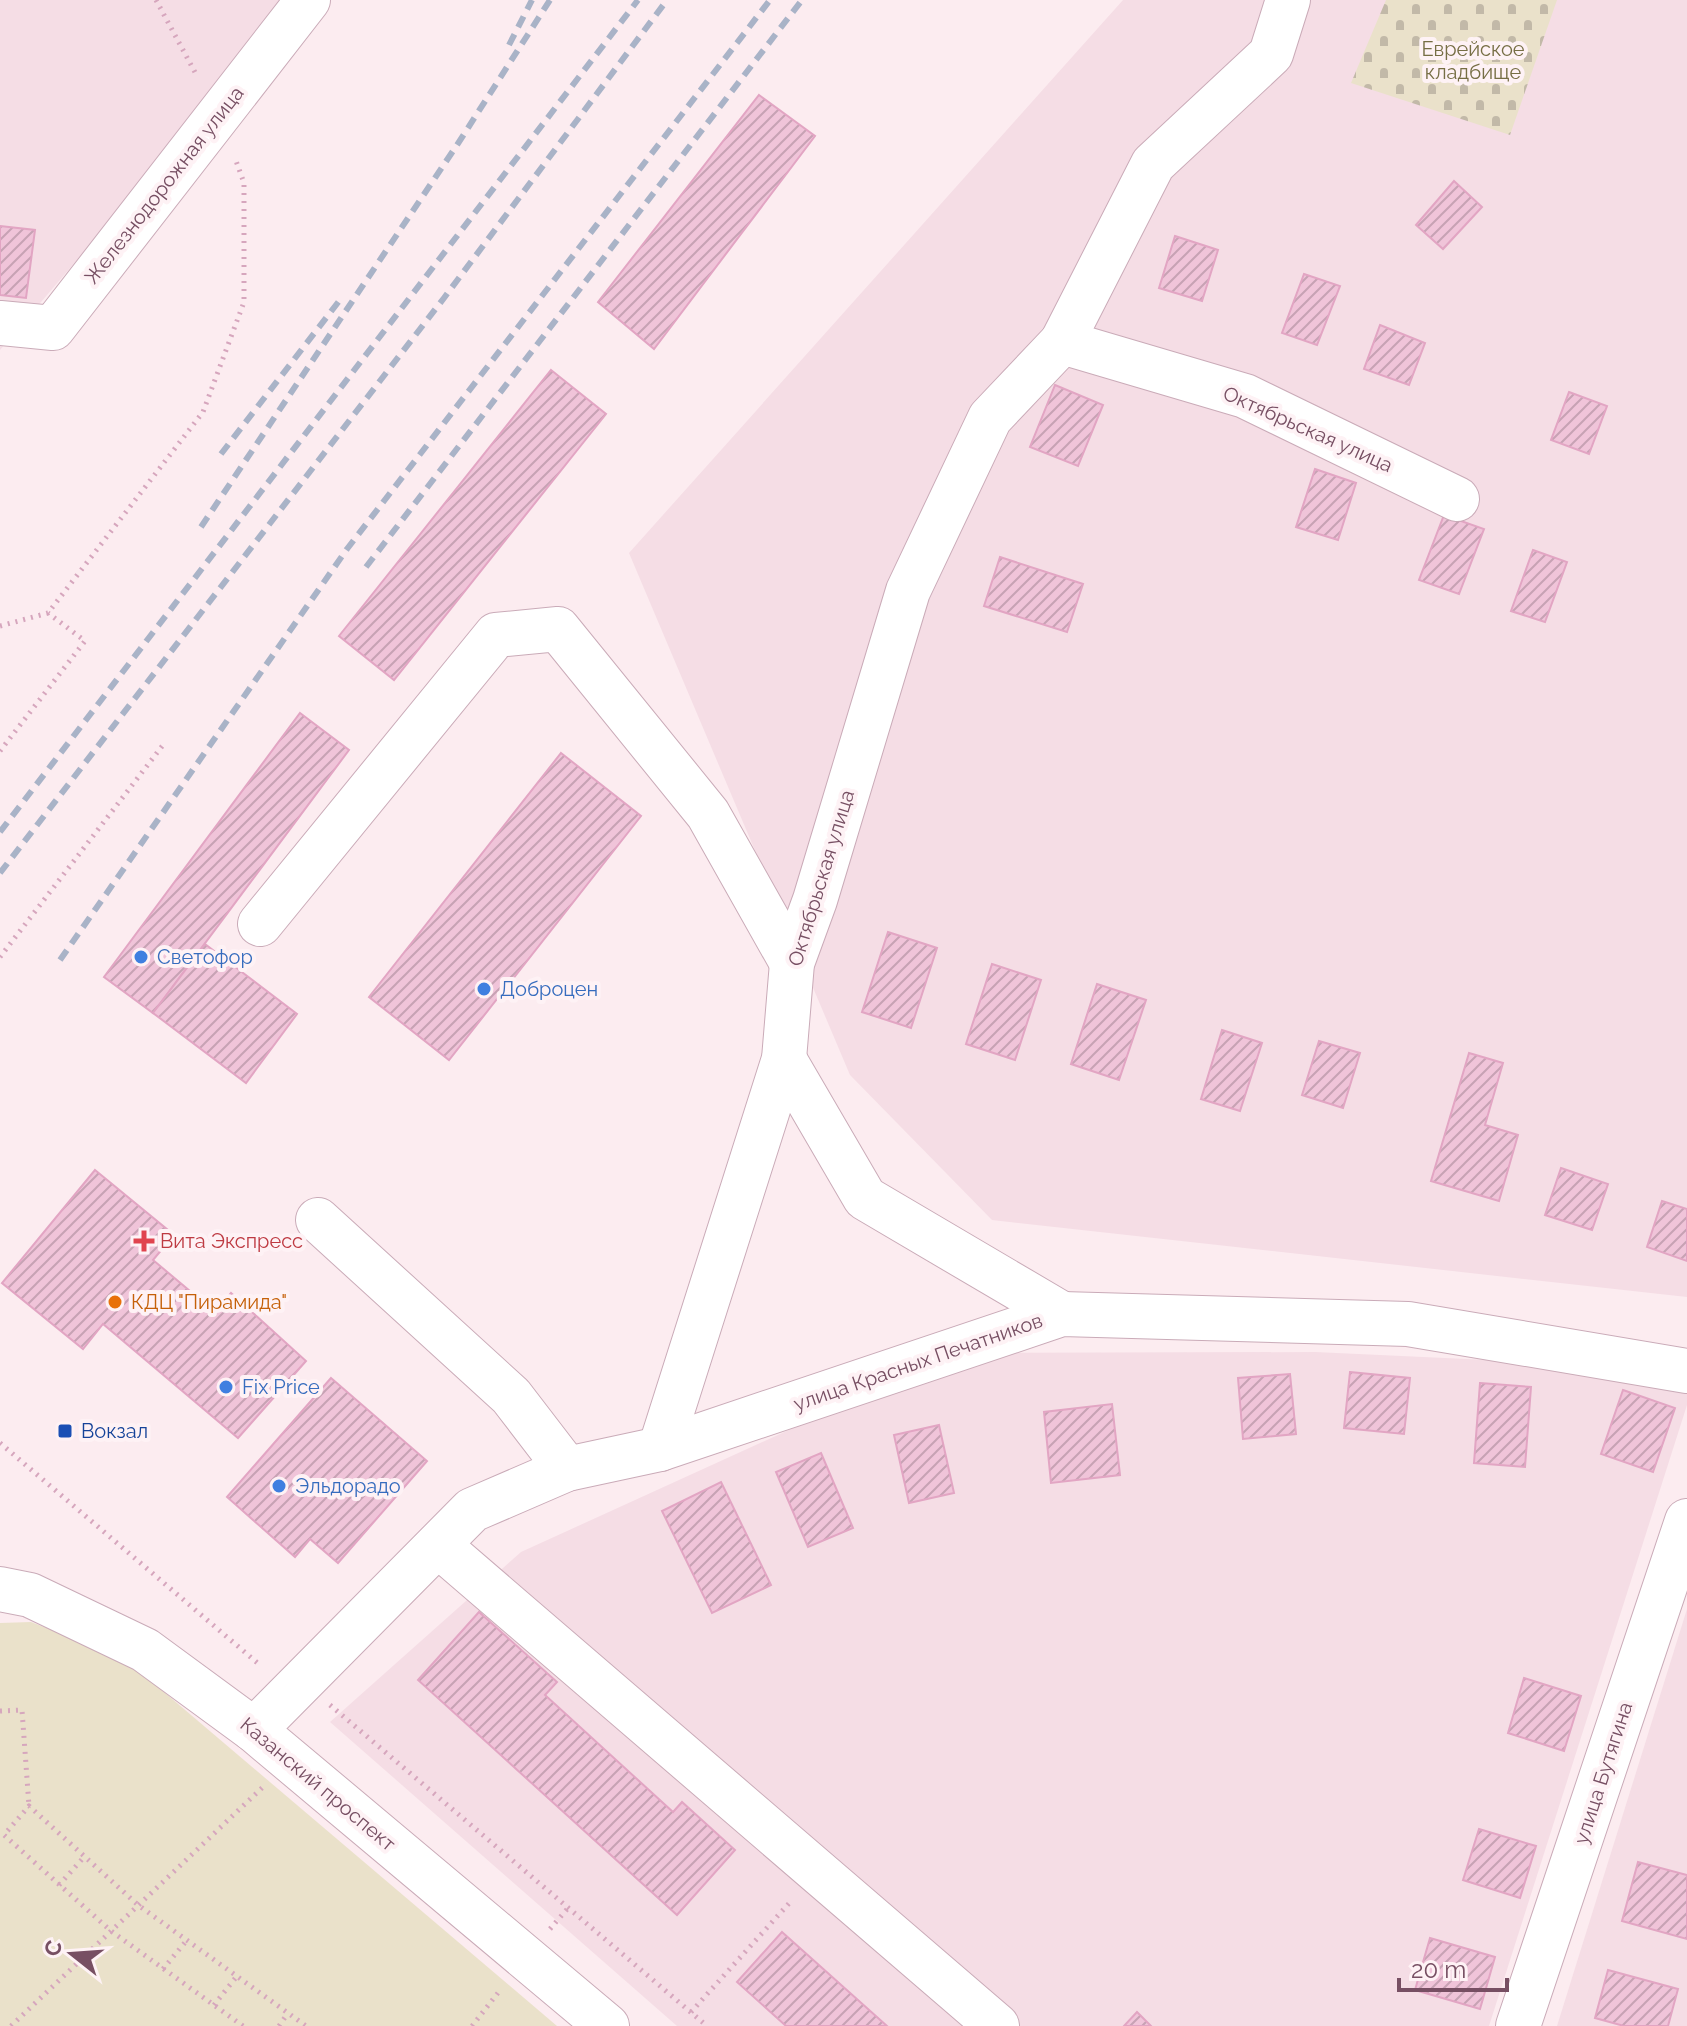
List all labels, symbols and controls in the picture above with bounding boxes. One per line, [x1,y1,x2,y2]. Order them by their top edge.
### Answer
park label: Еврейское кладбище [1421,37,1525,84]
street label: Железнодорожная улица [79,81,249,289]
street label: Октябрьская улица [1220,381,1396,477]
street label: Октябрьская улица [783,787,859,969]
place label: Светофор [157,945,253,969]
marker: Светофор [132,948,150,966]
place label: Доброцен [500,977,598,1001]
marker: Доброцен [475,980,493,998]
place label: Вита Экспресс [160,1229,303,1253]
marker: Вита Экспресс [135,1232,153,1250]
place label: КДЦ "Пирамида" [131,1290,287,1314]
marker: КДЦ "Пирамида" [106,1293,124,1311]
street label: улица Красных Печатников [790,1308,1046,1416]
place label: Fix Price [242,1375,320,1399]
marker: Fix Price [217,1378,235,1396]
place label: Вокзал [81,1419,148,1443]
marker: Вокзал [56,1422,74,1440]
place label: Эльдорадо [295,1474,401,1498]
marker: Эльдорадо [270,1477,288,1495]
street label: улица Бутягина [1569,1699,1637,1847]
street label: Казанский проспект [236,1712,401,1856]
north arrow [32,1914,112,1994]
text: С [38,1937,68,1959]
scale bar [1399,1942,1507,1992]
text: 20 m [1411,1955,1466,1984]

